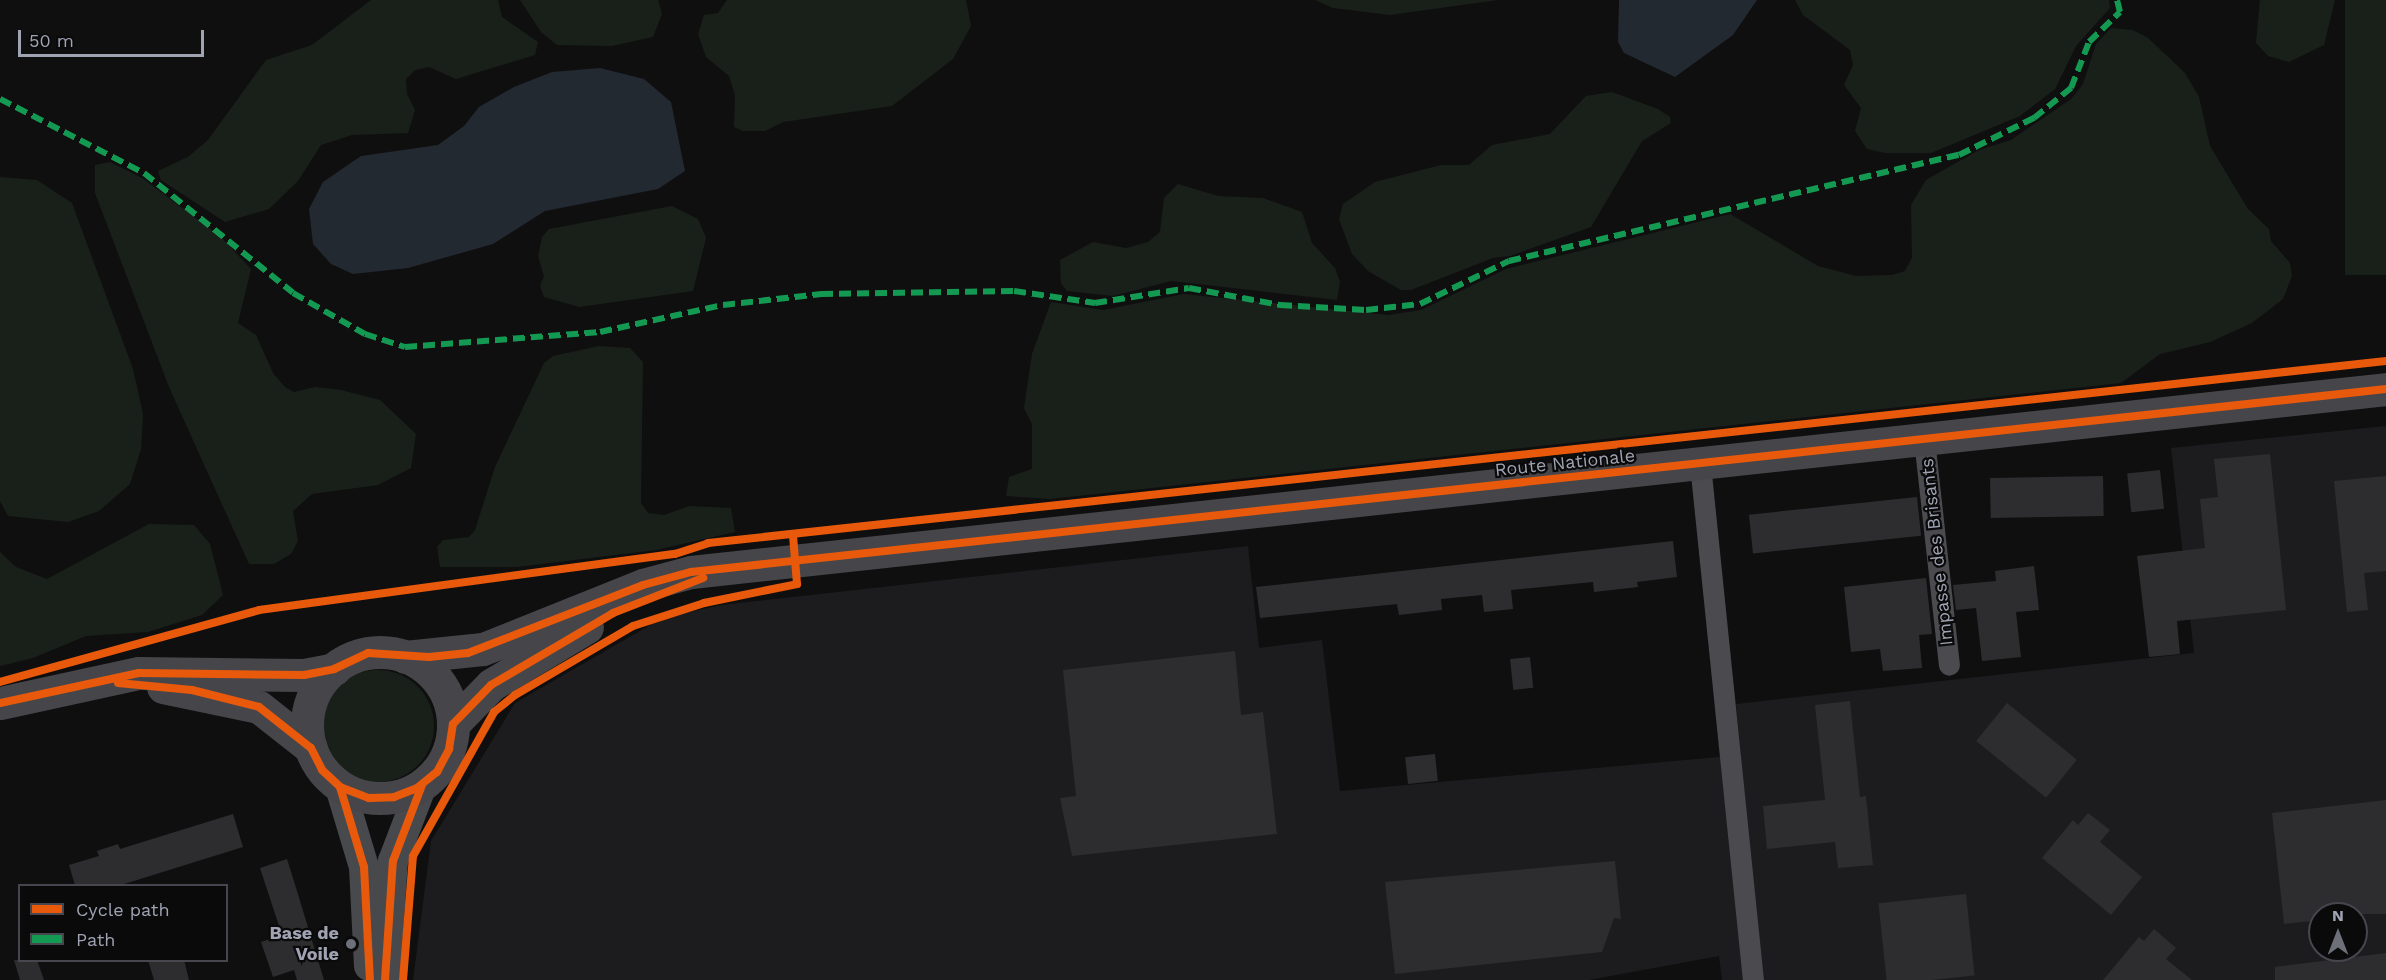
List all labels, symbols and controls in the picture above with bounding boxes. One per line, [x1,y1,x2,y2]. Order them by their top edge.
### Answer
scale bar [21,18,207,56]
text: 50 m [29,30,74,51]
street label: Route Nationale [1494,445,1636,481]
street label: Impasse des Brisants [1916,457,1958,647]
legend [18,884,228,962]
text: Cycle path [76,899,170,920]
north arrow [2308,902,2368,962]
text: N [2332,906,2344,925]
place label: Base de Voile [269,923,339,966]
text: Path [76,929,116,950]
marker: Base de Voile [344,937,358,951]

